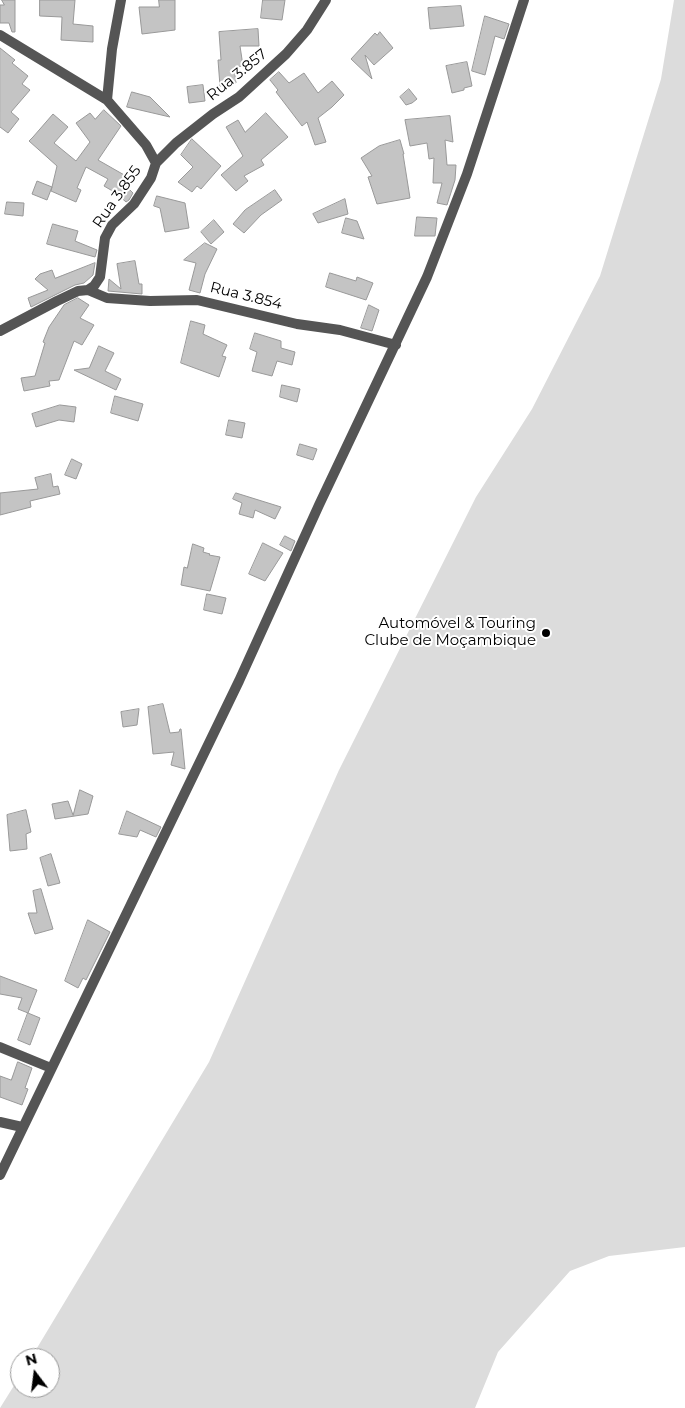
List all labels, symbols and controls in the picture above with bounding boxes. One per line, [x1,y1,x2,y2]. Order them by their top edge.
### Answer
street label: Rua 3.857 [203,45,271,105]
street label: Rua 3.855 [89,162,145,232]
street label: Rua 3.854 [208,278,284,314]
place label: Automóvel & Touring Clube de Moçambique [364,615,536,650]
marker: Automóvel & Touring Clube de Moçambique [540,627,552,639]
north arrow [10,1348,60,1398]
text: N [24,1349,39,1370]

